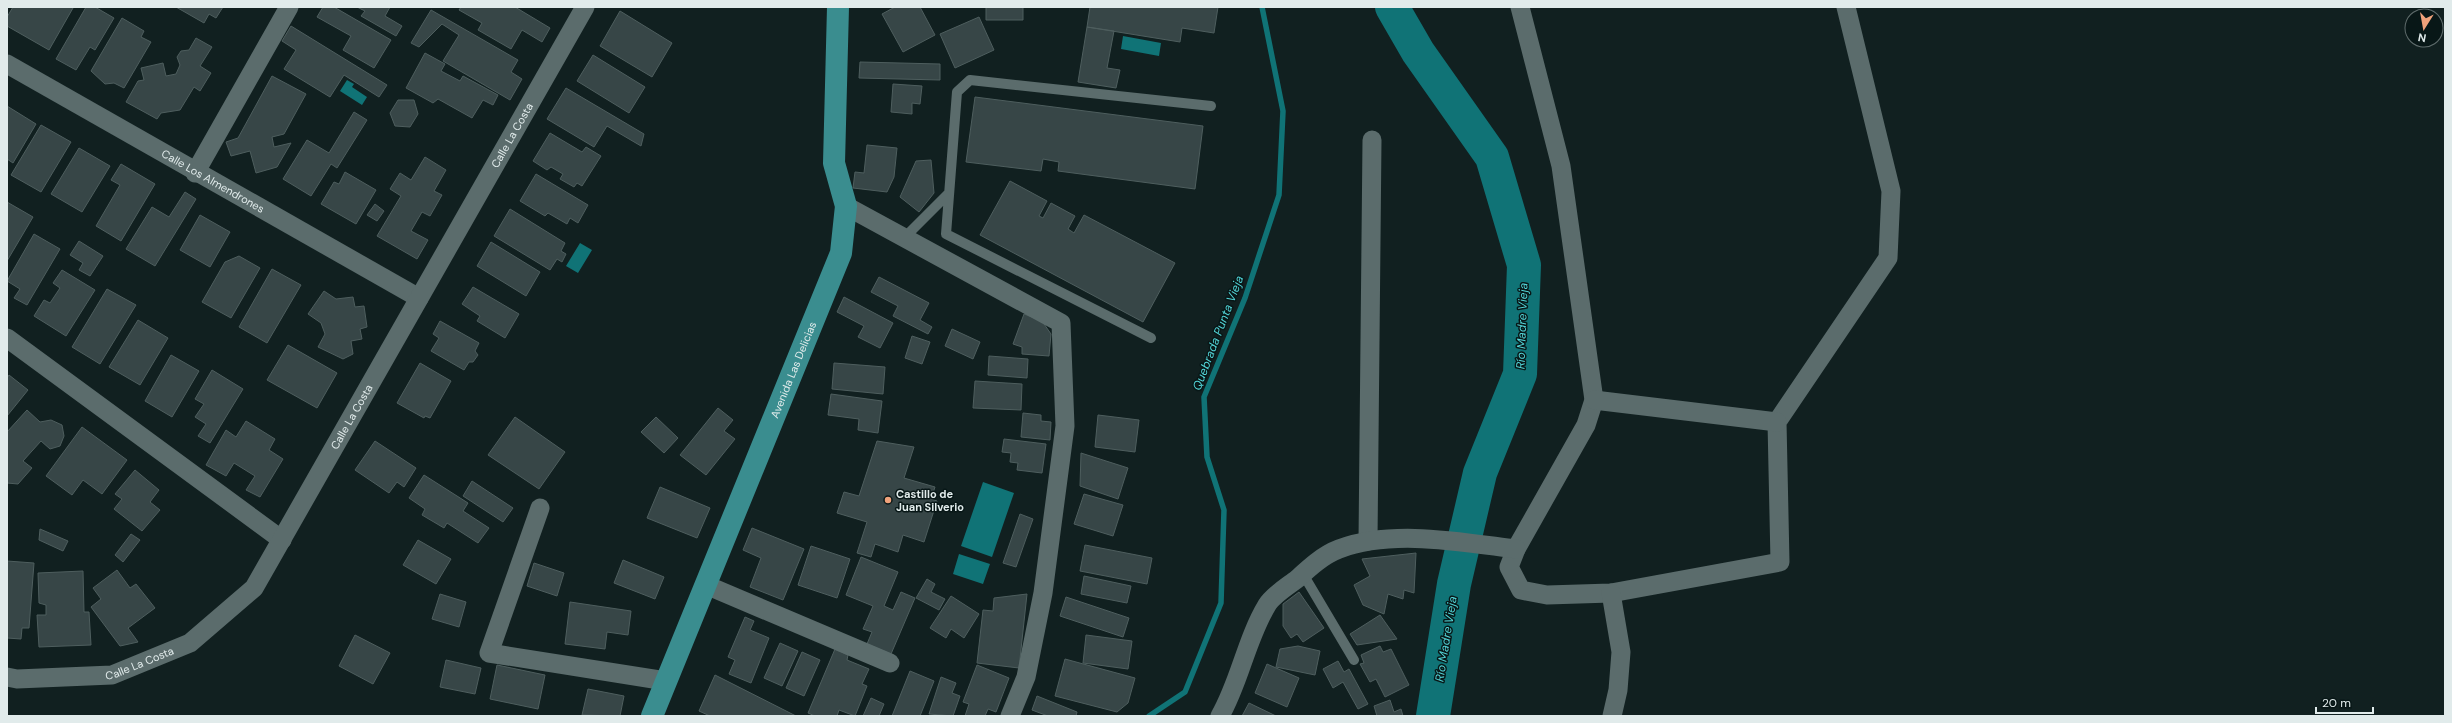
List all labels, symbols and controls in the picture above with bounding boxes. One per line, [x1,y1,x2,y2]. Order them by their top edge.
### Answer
north arrow [2404,8,2444,48]
text: N [2417,30,2427,45]
street label: Calle La Costa [488,100,536,170]
street label: Calle Los Almendrones [159,146,267,216]
water label: Quebrada Punta Vieja [1189,273,1247,393]
water label: Río Madre Vieja [1512,282,1532,369]
street label: Avenida Las Delicias [767,319,819,420]
street label: Calle La Costa [327,382,376,452]
place label: Castillo de Juan Silverio [896,487,964,514]
marker: Castillo de Juan Silverio [883,495,893,505]
water label: Río Madre Vieja [1431,595,1461,683]
street label: Calle La Costa [105,643,176,682]
scale bar [2316,689,2373,715]
text: 20 m [2322,695,2351,711]

